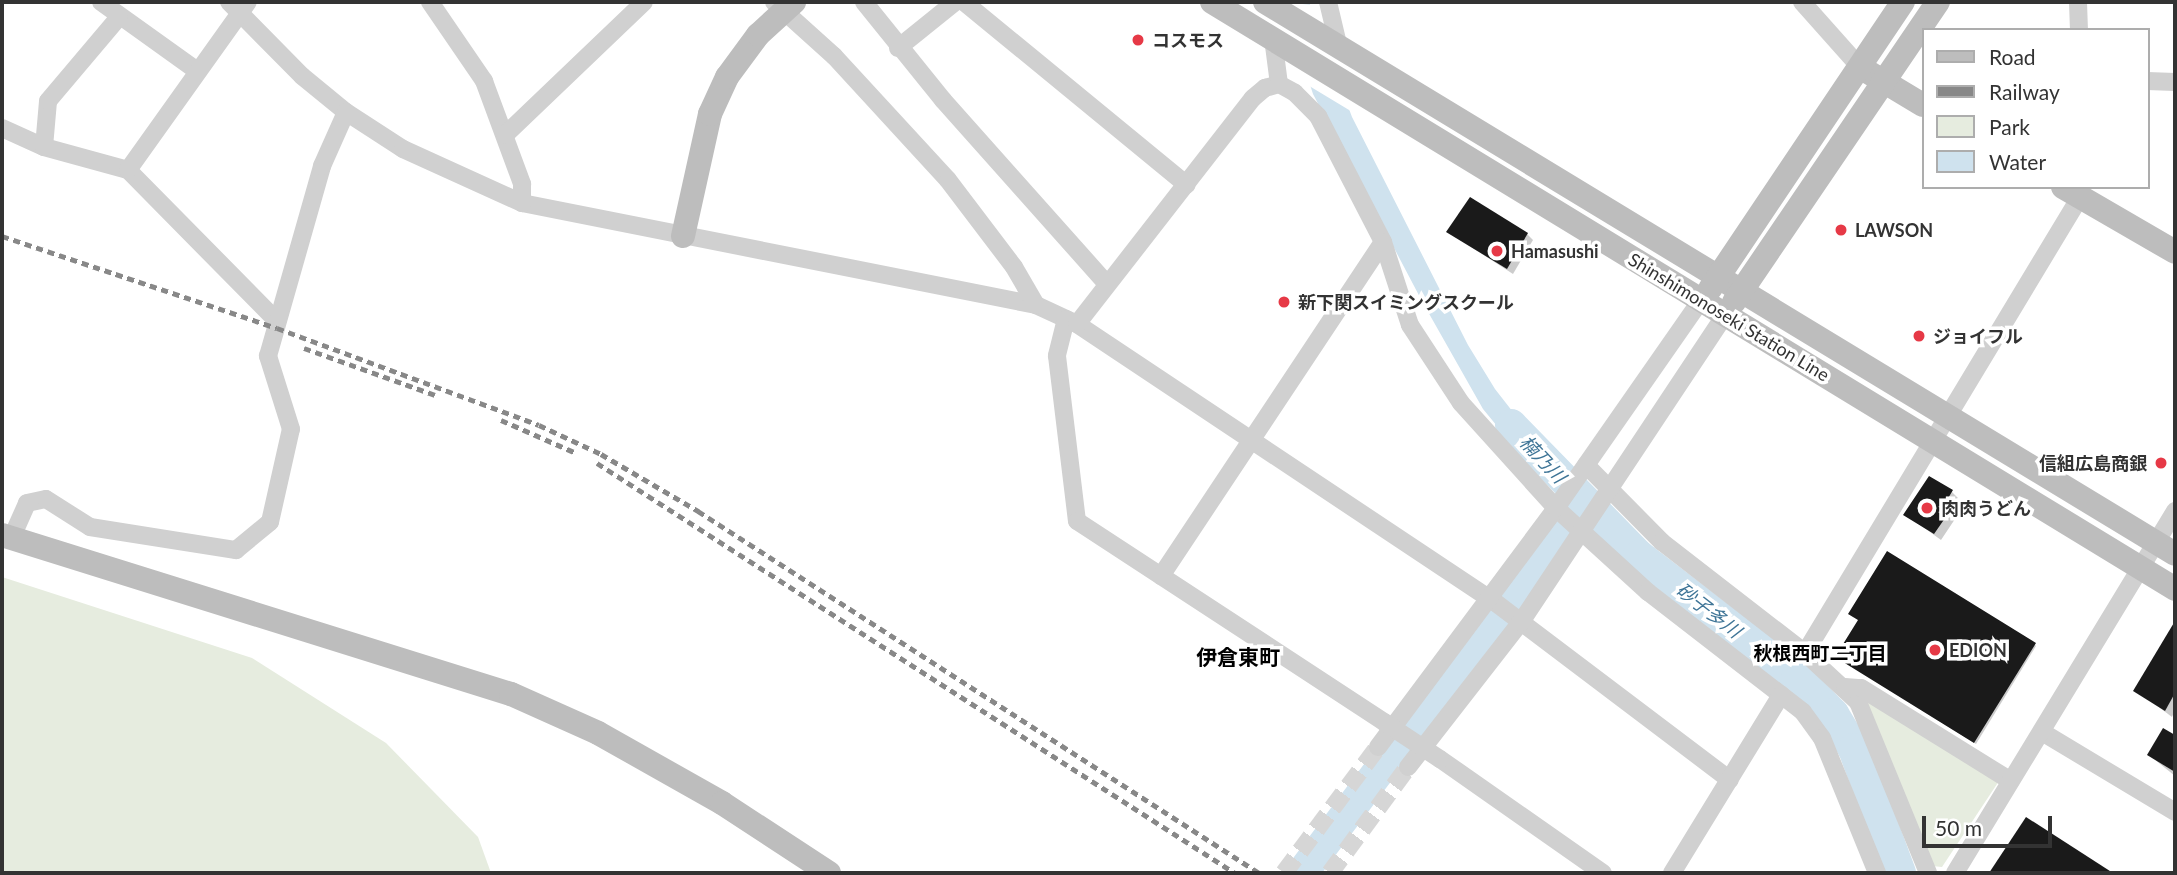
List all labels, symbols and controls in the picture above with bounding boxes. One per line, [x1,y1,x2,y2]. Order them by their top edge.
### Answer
legend [1922,28,2149,189]
place label: コスモス [1152,29,1224,51]
marker: コスモス [1130,32,1146,48]
text: Road [1989,44,2036,69]
text: Railway [1989,79,2060,104]
text: Park [1989,114,2030,139]
text: Water [1989,149,2046,174]
place label: LAWSON [1855,219,1933,241]
marker: LAWSON [1833,222,1849,238]
place label: Hamasushi [1511,240,1599,262]
marker: Hamasushi [1489,243,1505,259]
street label: Shinshimonoseki Station Line [1625,248,1833,386]
place label: 新下関スイミングスクール [1298,291,1514,313]
marker: 新下関スイミングスクール [1276,294,1292,310]
place label: ジョイフル [1933,325,2023,347]
marker: ジョイフル [1911,328,1927,344]
water label: 楠乃川 [1515,430,1571,488]
place label: 信組広島商銀 [2039,452,2147,474]
marker: 信組広島商銀 [2153,455,2169,471]
place label: 肉肉うどん [1941,497,2031,519]
marker: 肉肉うどん [1919,500,1935,516]
water label: 砂子多川 [1672,578,1746,642]
place label: EDION [1949,639,2007,661]
district label: 秋根西町二丁目 [1754,642,1886,664]
marker: EDION [1927,642,1943,658]
district label: 伊倉東町 [1196,644,1280,670]
scale bar [1925,802,2054,846]
text: 50 m [1935,815,1982,840]

